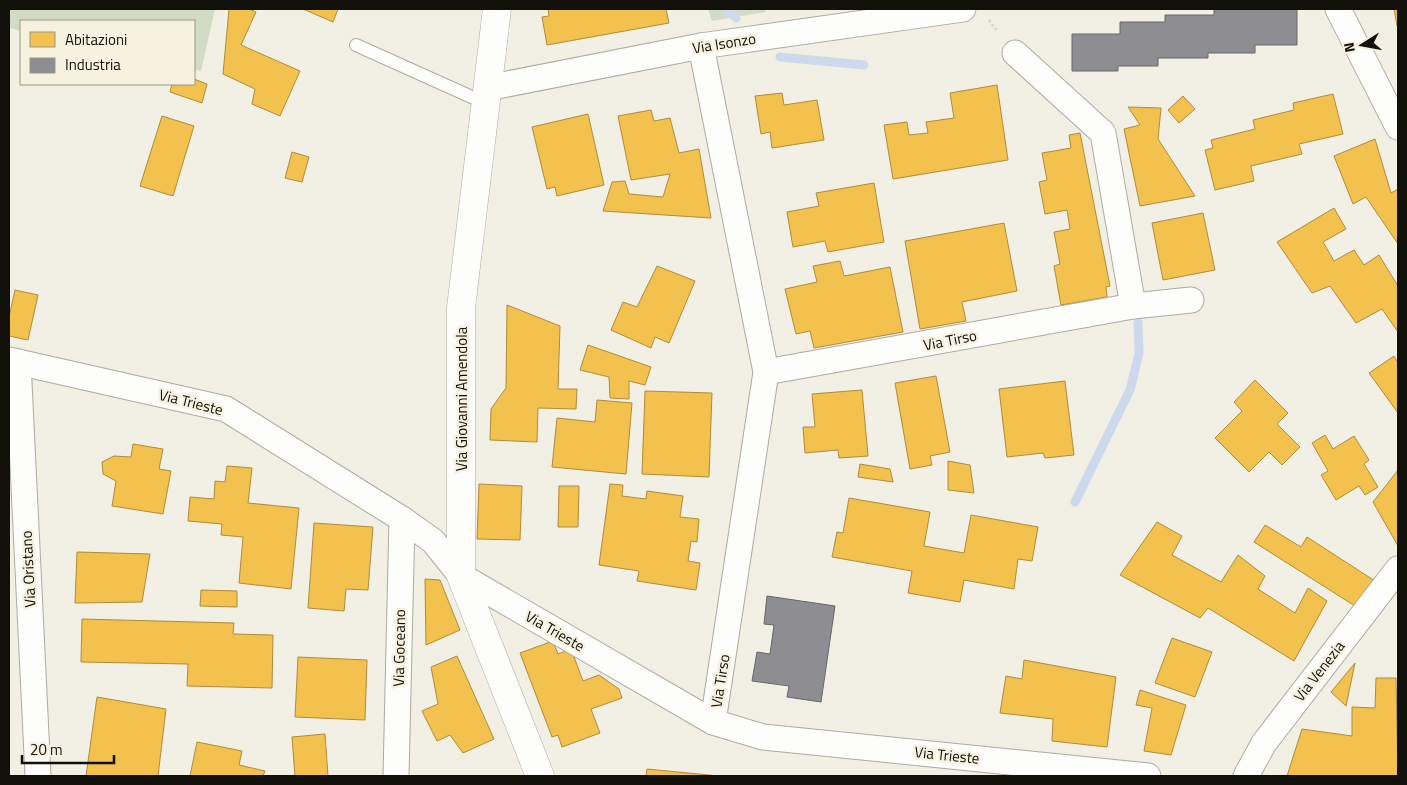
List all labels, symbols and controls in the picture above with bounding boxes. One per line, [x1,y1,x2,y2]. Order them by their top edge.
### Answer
legend [20,20,195,85]
north arrow [1337,20,1387,70]
street label: Via Isonzo [691,27,758,59]
text: Abitazioni [65,28,127,51]
text: N [1338,41,1360,54]
text: Industria [65,53,121,76]
street label: Via Tirso [921,324,979,356]
street label: Via Giovanni Amendola [450,326,473,471]
street label: Via Trieste [157,383,225,421]
street label: Via Oristano [14,530,41,608]
street label: Via Trieste [521,605,589,657]
street label: Via Goceano [387,609,411,687]
street label: Via Venezia [1288,635,1350,706]
street label: Via Tirso [704,652,736,710]
scale bar [22,732,115,764]
text: 20 m [30,738,63,761]
street label: Via Trieste [913,740,981,770]

